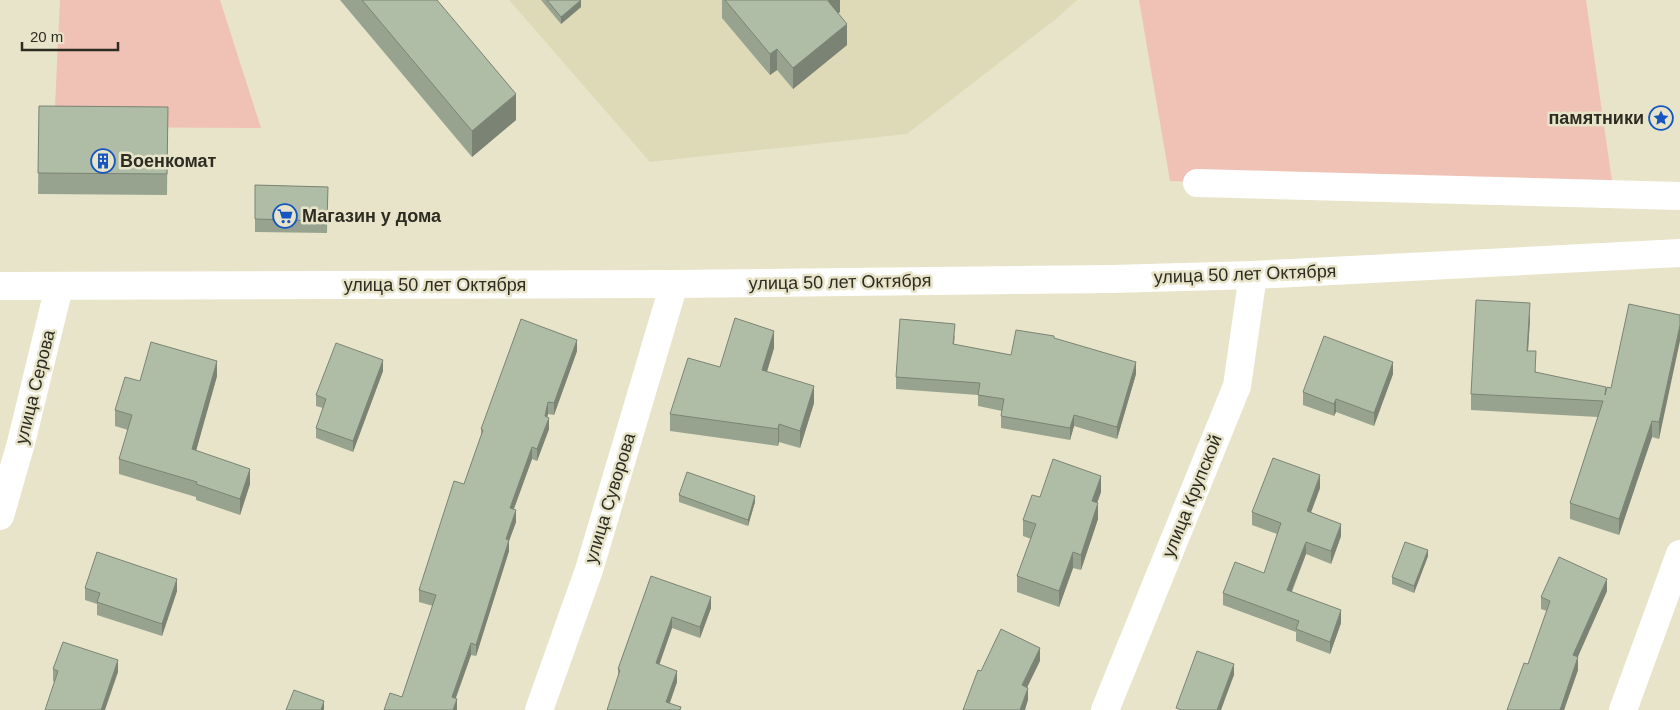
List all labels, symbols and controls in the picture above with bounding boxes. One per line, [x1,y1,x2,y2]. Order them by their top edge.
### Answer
scale bar [22,20,119,52]
text: 20 m [30,28,63,45]
place icon: памятники [1648,105,1674,131]
place label: памятники [1548,108,1644,128]
building icon: Военкомат [90,148,116,174]
place label: Военкомат [120,151,216,171]
supermarket icon: Магазин у дома [272,203,298,229]
place label: Магазин у дома [302,206,442,226]
street label: улица 50 лет Октября [1153,261,1337,287]
street label: улица 50 лет Октября [749,270,931,294]
street label: улица 50 лет Октября [344,275,526,295]
street label: улица Серова [11,327,59,446]
street label: улица Суворова [581,429,640,566]
street label: улица Крупской [1158,432,1226,560]

